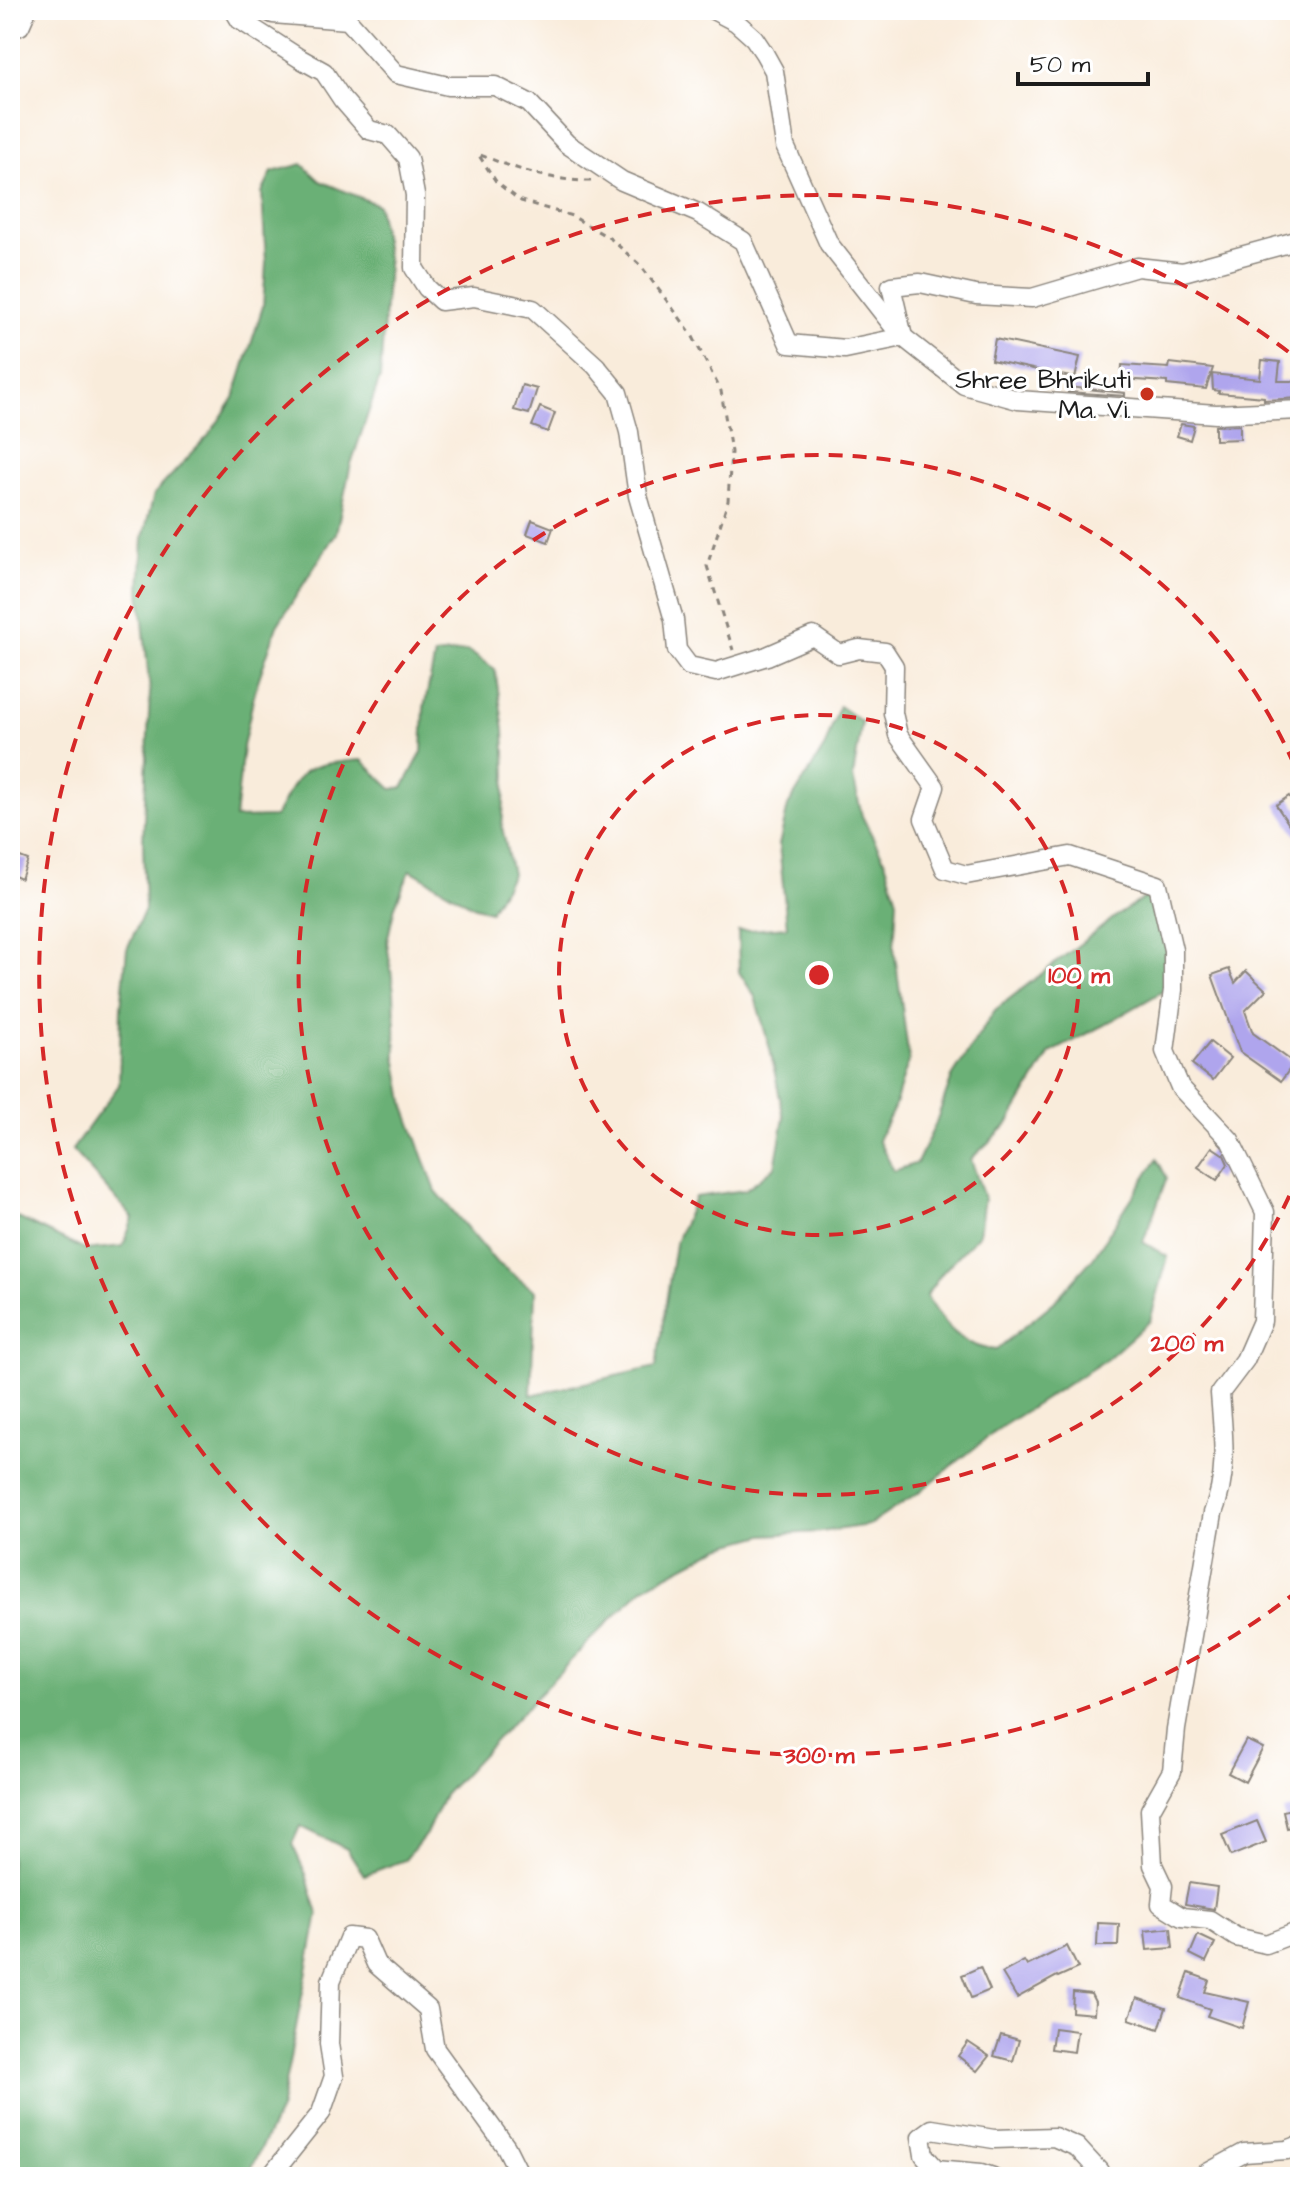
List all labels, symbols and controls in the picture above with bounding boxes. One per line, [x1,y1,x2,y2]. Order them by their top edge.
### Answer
scale bar [1018,36,1148,86]
text: 50 m [1030,48,1091,82]
place label: Shree Bhrikuti Ma. Vi. [955,362,1131,428]
marker: Shree Bhrikuti Ma. Vi. [1138,385,1156,403]
text: 100 m [1048,959,1110,993]
centre of rings [805,961,833,989]
text: 200 m [1150,1327,1223,1361]
text: 300 m [783,1739,855,1773]

